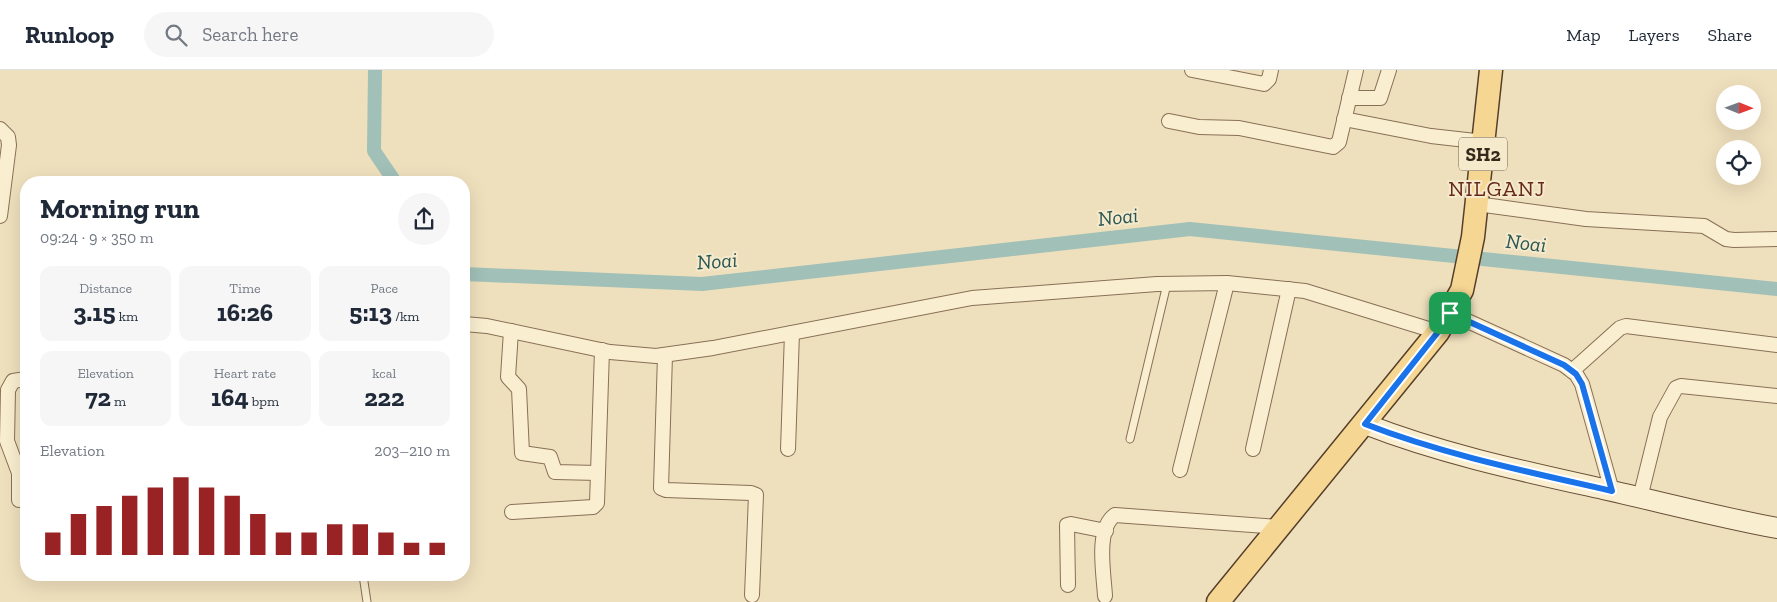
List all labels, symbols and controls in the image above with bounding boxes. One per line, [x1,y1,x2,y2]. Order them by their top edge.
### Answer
search box [144,12,494,57]
text: Runloop [25,20,114,49]
icon: search [162,21,190,49]
text: Search here [202,23,298,46]
text: Map [1566,24,1601,46]
text: Layers [1629,24,1680,46]
text: Share [1708,24,1752,46]
north arrow [1716,85,1761,130]
map controls [1716,85,1761,185]
road number: SH2 [1459,138,1507,170]
button: locate [1716,140,1761,185]
district label: NILGANJ [1448,175,1546,202]
text: Morning run [40,192,200,225]
button: share [398,193,450,245]
water label: Noai [1096,202,1139,231]
text: 09:24 · 9 × 350 m [40,228,154,247]
water label: Noai [1505,228,1548,257]
water label: Noai [696,247,738,274]
text: Distance [79,280,132,297]
text: Time [229,280,261,297]
text: Pace [370,280,398,297]
pin [1429,292,1471,334]
text: 3.15 [73,297,115,327]
text: 16:26 [217,297,273,327]
text: 5:13 [349,297,392,327]
icon: arrive [1436,299,1464,327]
text: km [115,308,138,325]
text: /km [392,308,419,325]
text: Elevation [77,365,134,382]
text: Heart rate [214,365,276,382]
text: kcal [372,365,396,382]
text: 72 [85,382,111,412]
text: 164 [211,382,249,412]
text: 222 [364,382,404,412]
text: m [111,393,126,410]
text: bpm [249,393,279,410]
text: Elevation [40,441,105,460]
text: 203–210 m [374,441,450,460]

